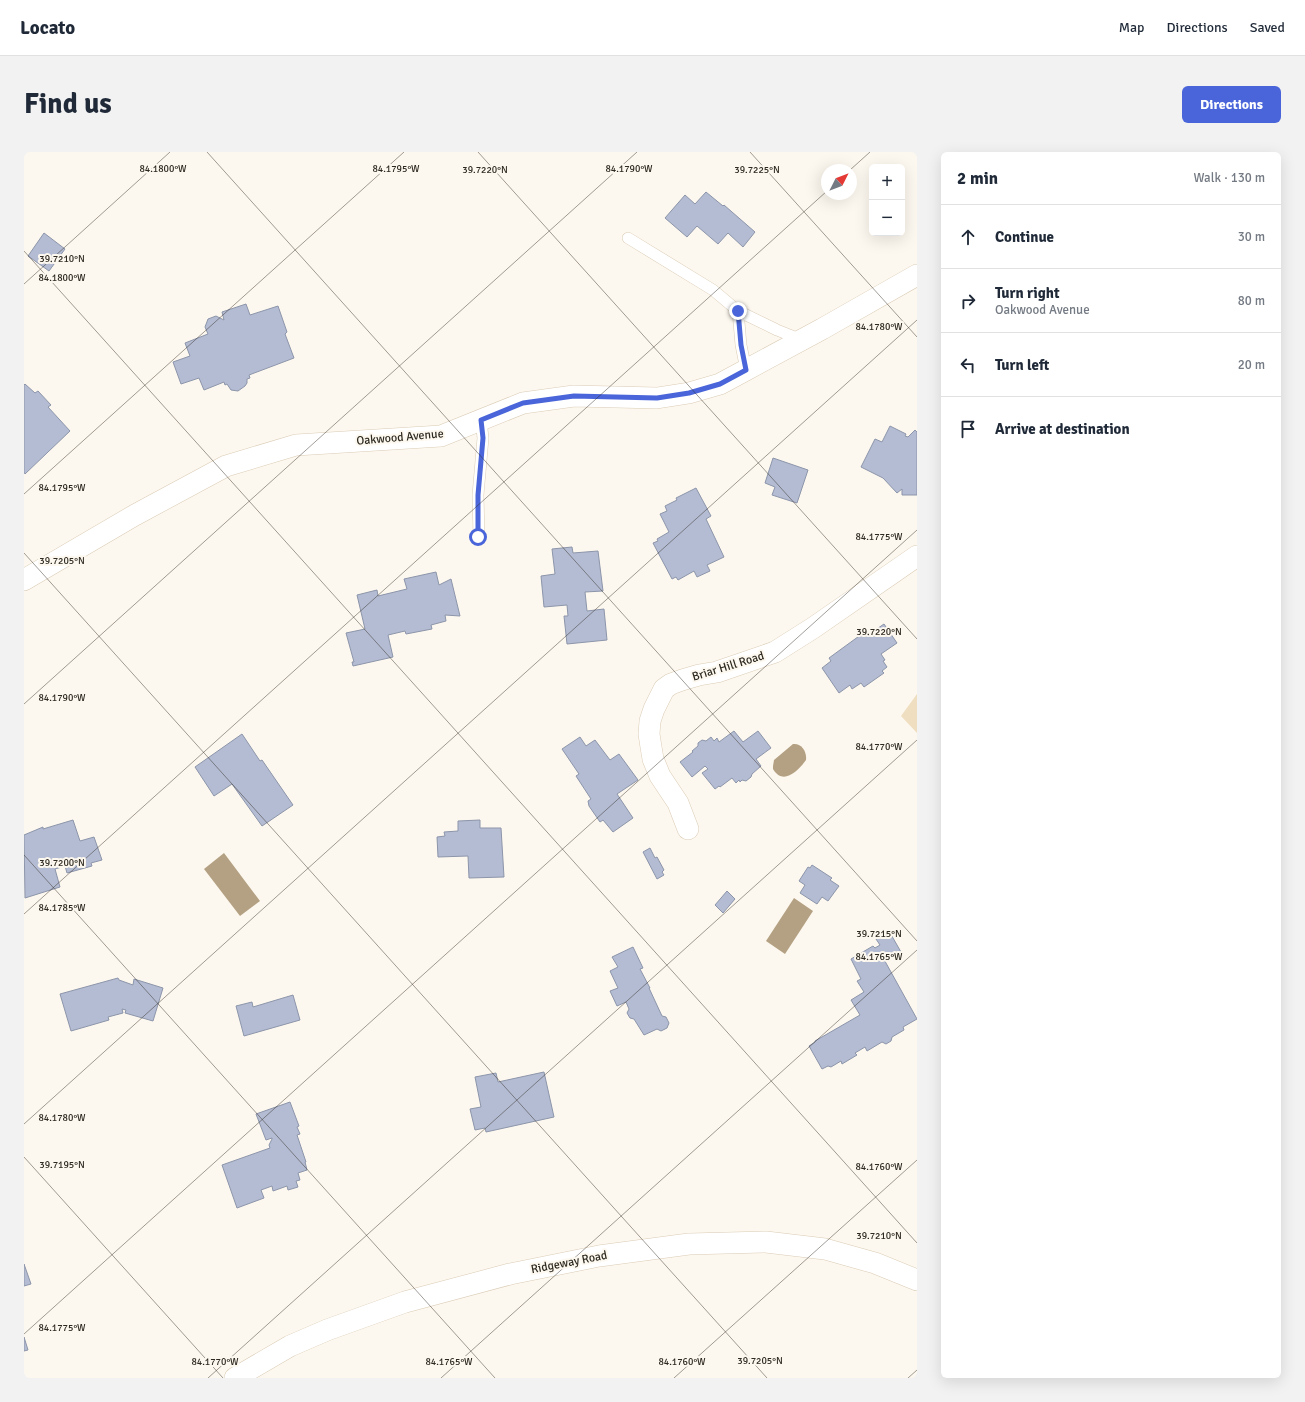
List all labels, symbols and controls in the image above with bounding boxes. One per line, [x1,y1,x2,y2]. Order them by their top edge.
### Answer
text: Locato [20,16,75,40]
text: Map [1119,19,1145,36]
text: Directions [1167,19,1228,36]
text: Saved [1250,19,1285,36]
button: Directions [1182,86,1281,123]
text: Find us [24,87,112,121]
text: 84.1800°W [139,163,187,175]
text: 84.1795°W [372,163,420,175]
text: 84.1790°W [605,163,653,175]
text: 39.7220°N [462,164,508,176]
text: 39.7225°N [734,164,780,176]
north arrow [821,164,857,200]
map controls [869,164,905,236]
button: + [869,164,905,200]
text: 2 min [957,168,998,189]
text: Walk · 130 m [1194,170,1265,186]
button: − [869,200,905,236]
icon: ahead [957,226,979,248]
text: Continue [995,228,1054,246]
text: 30 m [1238,229,1265,245]
text: 39.7210°N [39,253,85,265]
text: 84.1800°W [38,272,86,284]
text: Turn right [995,284,1060,302]
icon: right [957,290,979,312]
text: 80 m [1238,293,1265,309]
route end [729,302,747,320]
text: Oakwood Avenue [995,302,1090,318]
text: 84.1780°W [855,321,903,333]
icon: left [957,354,979,376]
text: Turn left [995,356,1049,374]
text: 20 m [1238,357,1265,373]
icon: arrive [957,418,979,440]
text: Arrive at destination [995,420,1130,438]
street label: Oakwood Avenue [356,426,444,449]
text: 84.1795°W [38,482,86,494]
route start [469,528,487,546]
text: 84.1775°W [855,531,903,543]
text: 39.7205°N [39,555,85,567]
text: 39.7220°N [856,626,902,638]
street label: Briar Hill Road [690,648,766,685]
text: 84.1790°W [38,692,86,704]
text: 84.1770°W [855,741,903,753]
text: 39.7200°N [39,857,85,869]
text: 84.1785°W [38,902,86,914]
text: 39.7215°N [856,928,902,940]
text: 84.1765°W [855,951,903,963]
text: 84.1780°W [38,1112,86,1124]
text: 39.7195°N [39,1159,85,1171]
text: 84.1760°W [855,1161,903,1173]
text: 39.7210°N [856,1230,902,1242]
street label: Ridgeway Road [530,1248,609,1277]
text: 84.1775°W [38,1322,86,1334]
text: 39.7205°N [737,1355,783,1367]
text: 84.1770°W [191,1356,239,1368]
text: 84.1765°W [425,1356,473,1368]
text: 84.1760°W [658,1356,706,1368]

